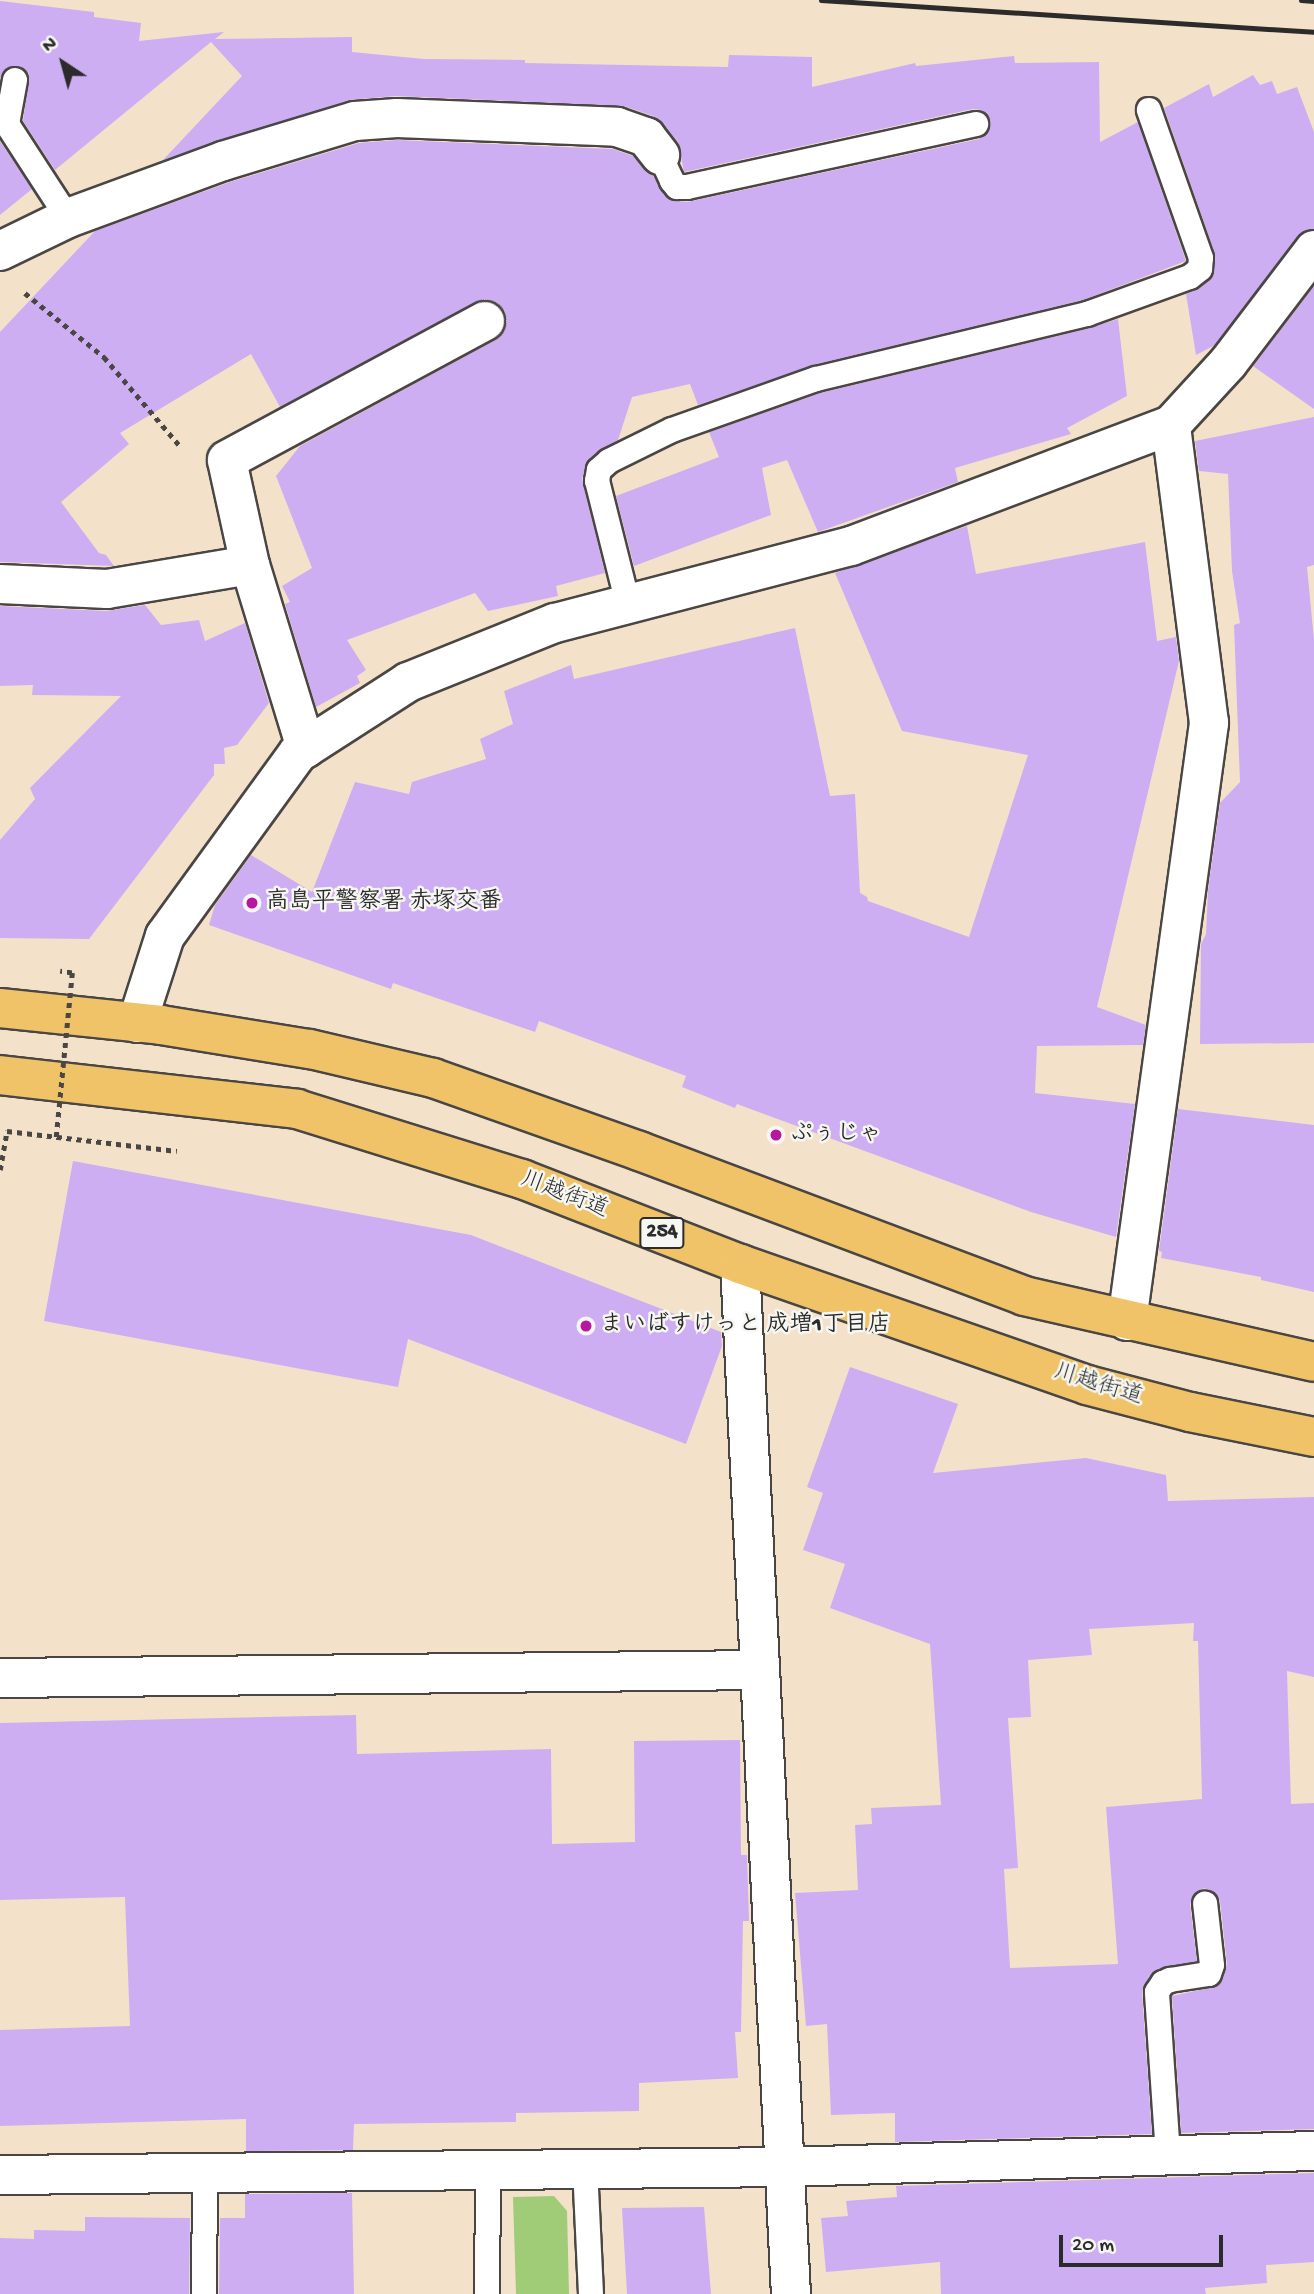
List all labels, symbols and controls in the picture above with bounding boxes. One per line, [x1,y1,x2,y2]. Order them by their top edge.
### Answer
north arrow [28,28,98,98]
text: N [39,33,62,59]
place label: 高島平警察署 赤塚交番 [266,889,501,917]
marker: 高島平警察署 赤塚交番 [244,895,260,911]
place label: ぷぅじゃ [790,1121,882,1149]
marker: ぷぅじゃ [768,1127,784,1143]
street label: 川越街道 [516,1167,612,1225]
road number: 254 [639,1216,685,1250]
place label: まいばすけっと 成増1丁目店 [600,1312,891,1340]
marker: まいばすけっと 成増1丁目店 [578,1318,594,1334]
street label: 川越街道 [1050,1359,1146,1413]
scale bar [1062,2220,1226,2264]
text: 20 m [1072,2234,1114,2259]

